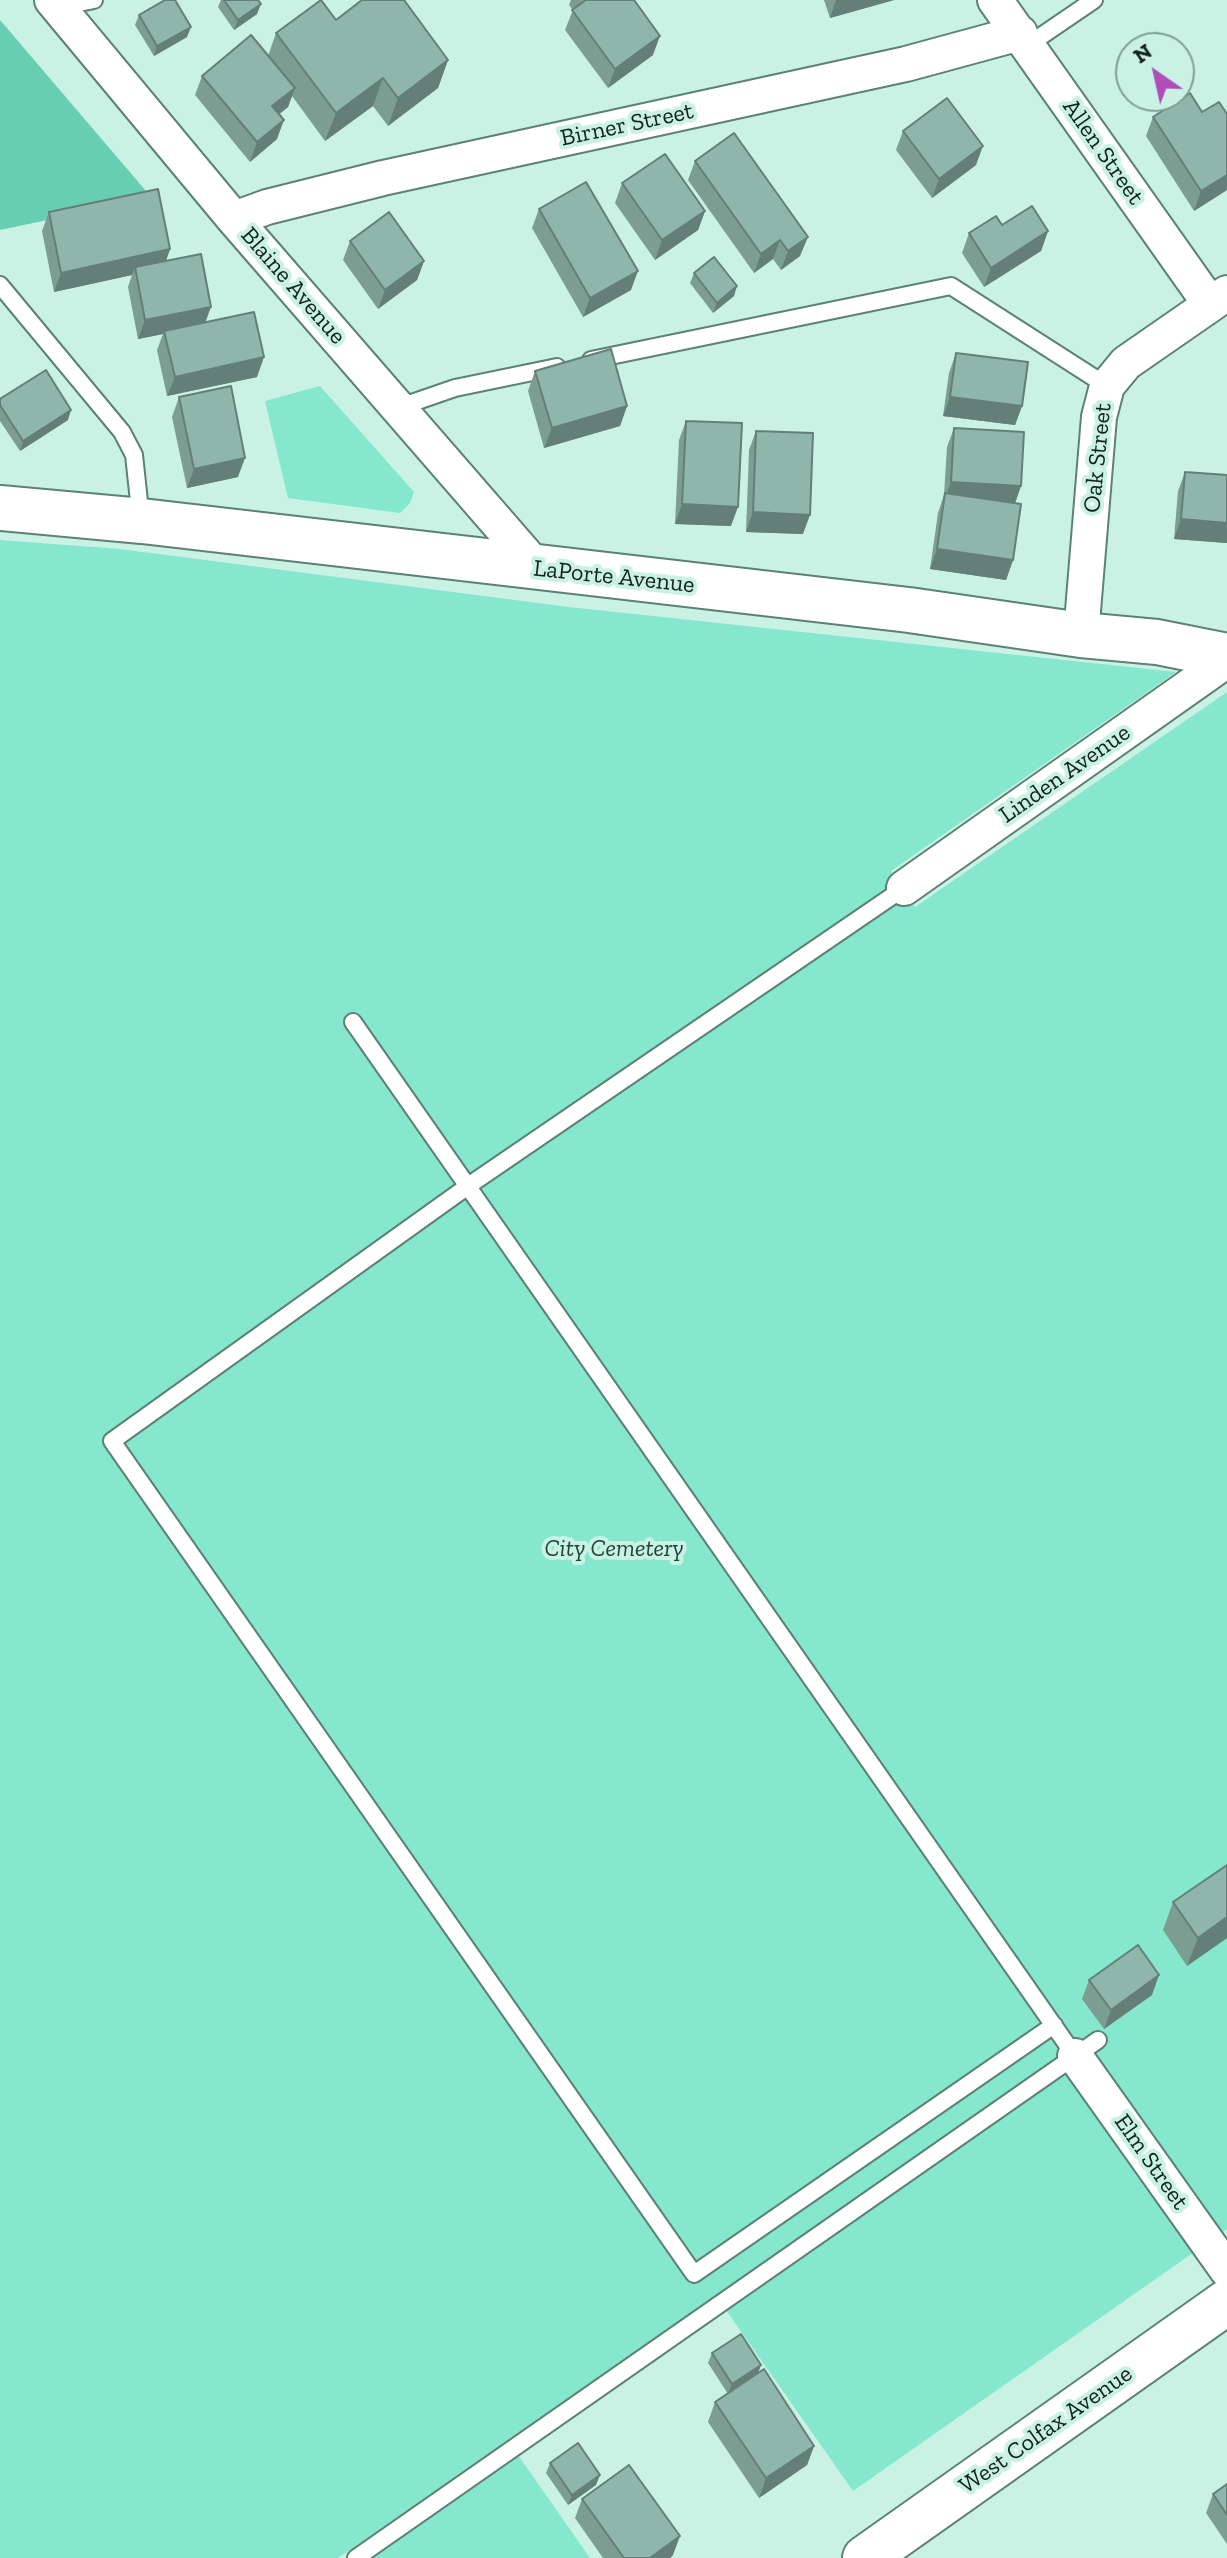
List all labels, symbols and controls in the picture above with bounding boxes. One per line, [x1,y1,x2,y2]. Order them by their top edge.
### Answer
north arrow [1115,32,1195,112]
text: N [1128,37,1157,69]
street label: Allen Street [1056,94,1150,210]
street label: Birner Street [558,97,696,153]
street label: Blaine Avenue [234,222,352,350]
street label: Oak Street [1078,402,1118,514]
street label: LaPorte Avenue [532,554,696,600]
street label: Linden Avenue [994,718,1136,830]
park label: City Cemetery [544,1535,684,1563]
street label: Elm Street [1108,2109,1194,2215]
street label: West Colfax Avenue [954,2359,1138,2501]

